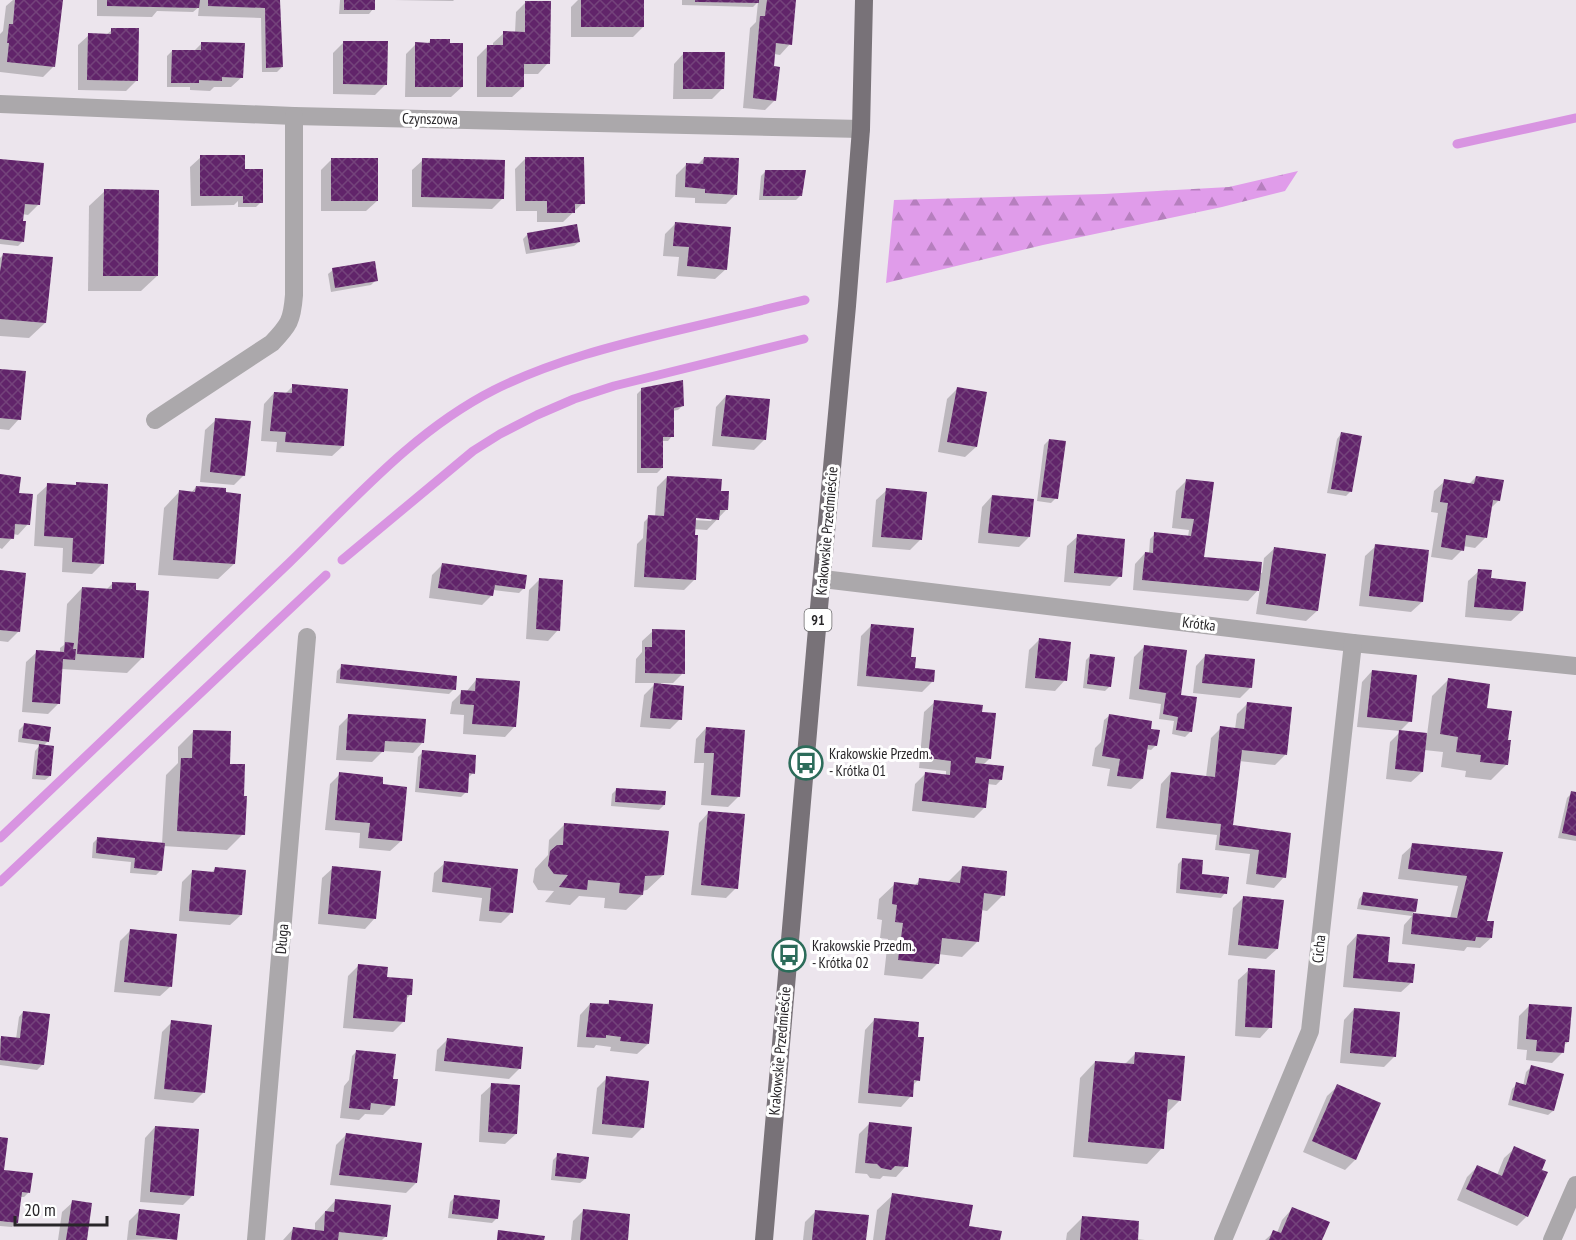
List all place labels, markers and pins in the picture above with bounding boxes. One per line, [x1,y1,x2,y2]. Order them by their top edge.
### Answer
place label: Krakowskie Przedm. - Krótka 01 [829,744,932,780]
bus stop icon: Krakowskie Przedm. - Krótka 01 [788,745,824,781]
place label: Krakowskie Przedm. - Krótka 02 [812,936,915,972]
bus stop icon: Krakowskie Przedm. - Krótka 02 [771,937,807,973]

